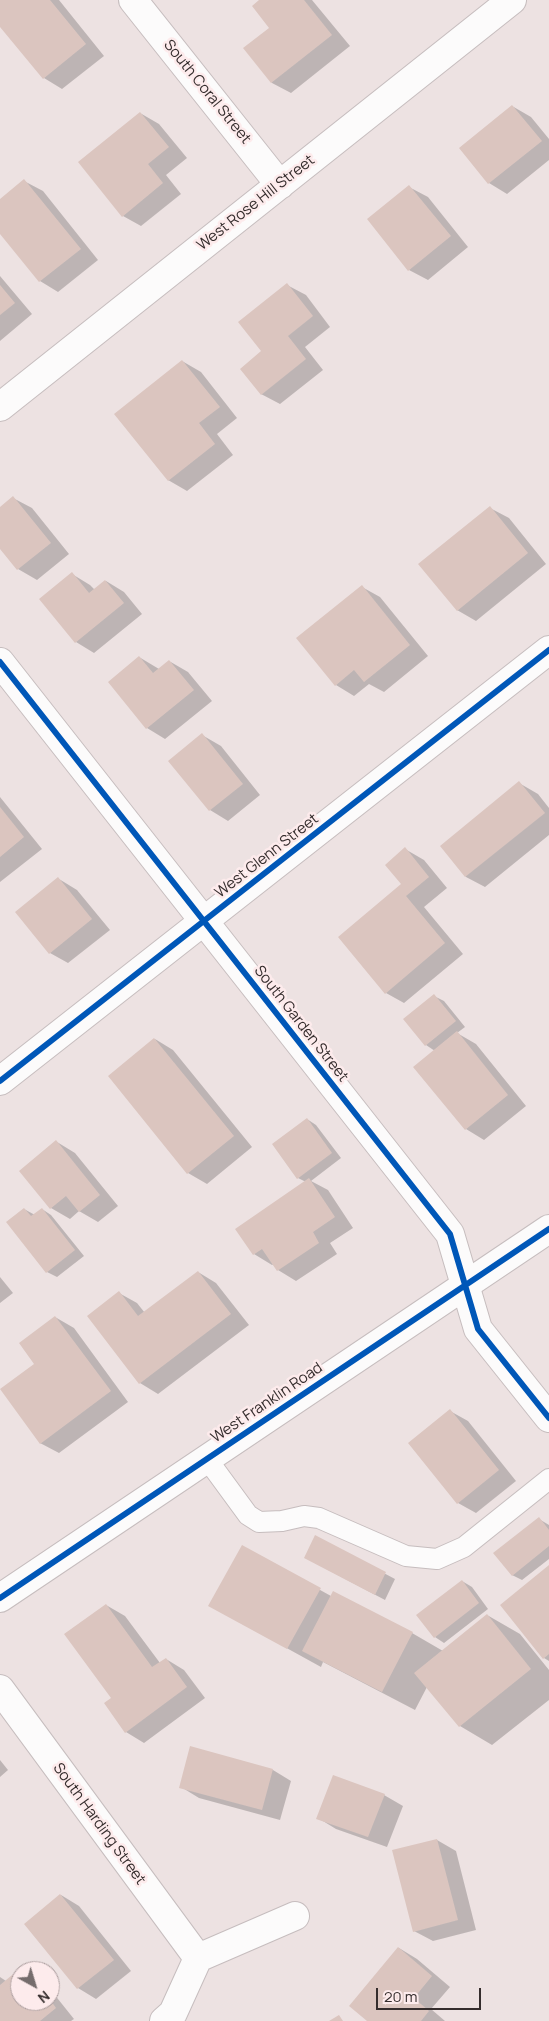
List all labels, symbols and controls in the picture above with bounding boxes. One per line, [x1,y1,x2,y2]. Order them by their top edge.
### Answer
street label: South Coral Street [160,36,254,148]
street label: West Rose Hill Street [194,151,318,255]
street label: West Glenn Street [212,810,322,902]
street label: South Garden Street [250,962,352,1086]
street label: West Franklin Road [208,1359,326,1447]
street label: South Harding Street [49,1760,149,1888]
north arrow [10,1961,60,2011]
scale bar [379,1978,484,2010]
text: 20 m [384,1986,417,2007]
text: N [34,1987,54,2008]

